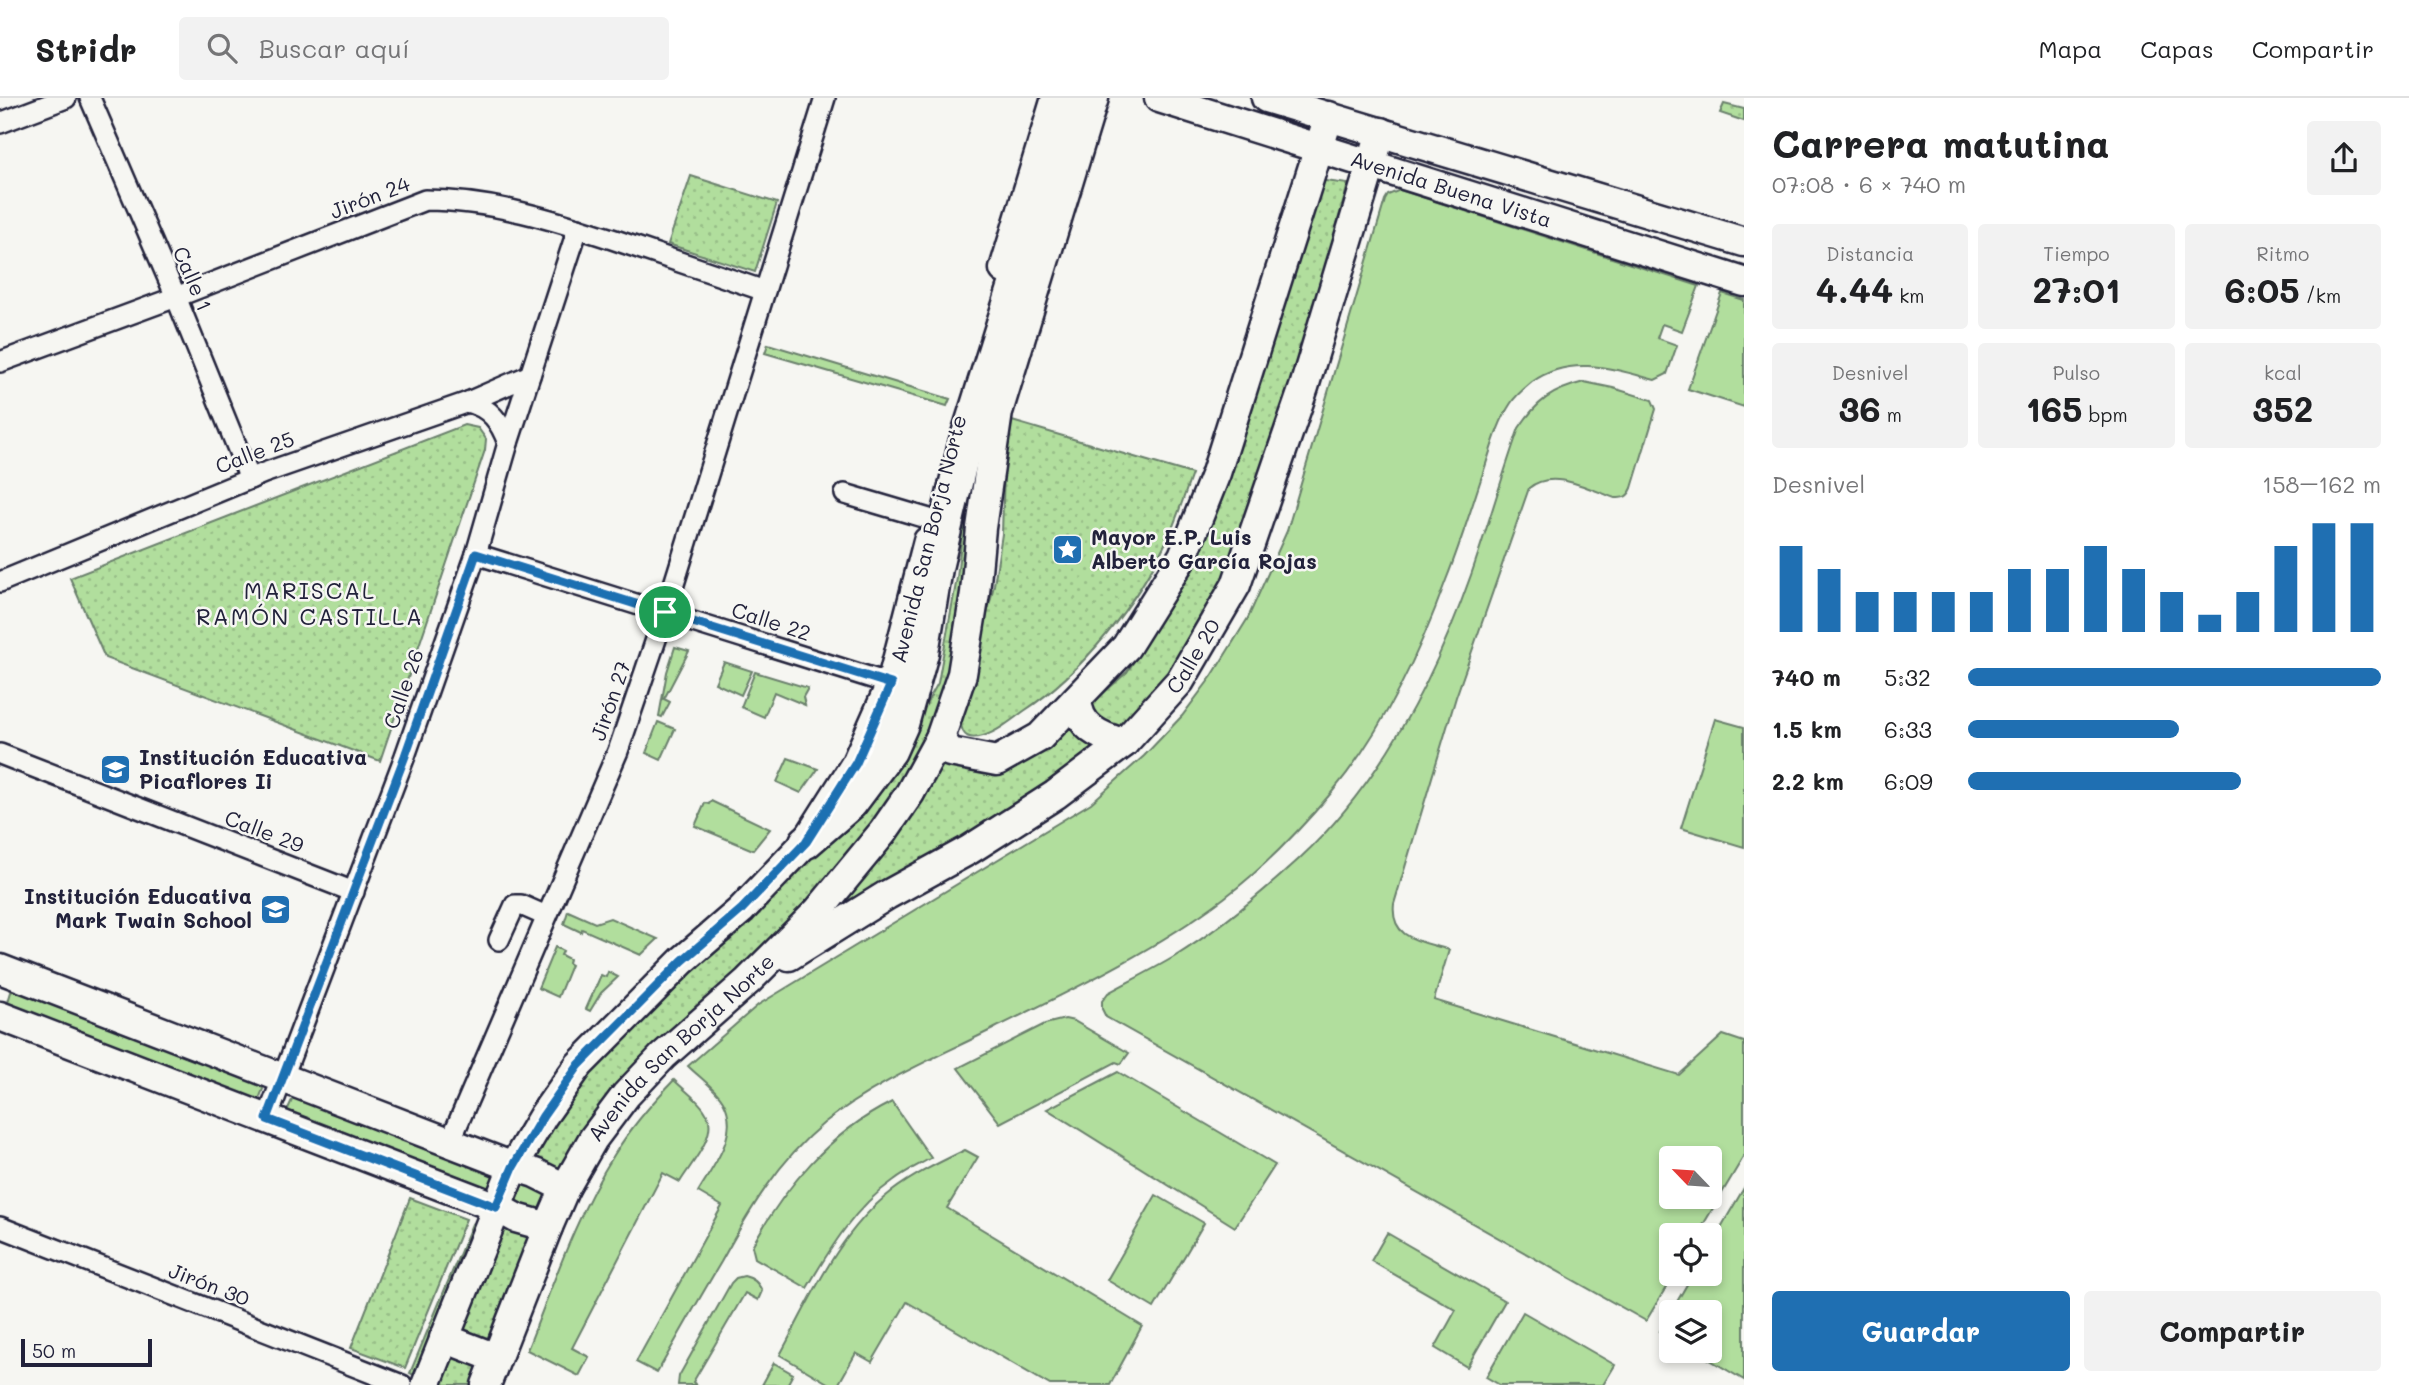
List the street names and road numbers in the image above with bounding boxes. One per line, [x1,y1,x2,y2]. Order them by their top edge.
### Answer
street label: Avenida Buena Vista [1347,144,1555,233]
street label: Jirón 24 [326,169,414,224]
street label: Calle 1 [168,242,219,315]
street label: Avenida San Borja Norte [884,412,971,665]
street label: Calle 25 [211,424,298,479]
street label: Calle 22 [728,595,815,646]
street label: Calle 20 [1160,613,1225,699]
street label: Calle 26 [376,645,429,732]
street label: Jirón 27 [583,657,636,744]
street label: Calle 29 [221,803,308,858]
street label: Avenida San Borja Norte [581,947,780,1146]
street label: Jirón 30 [165,1256,254,1311]

